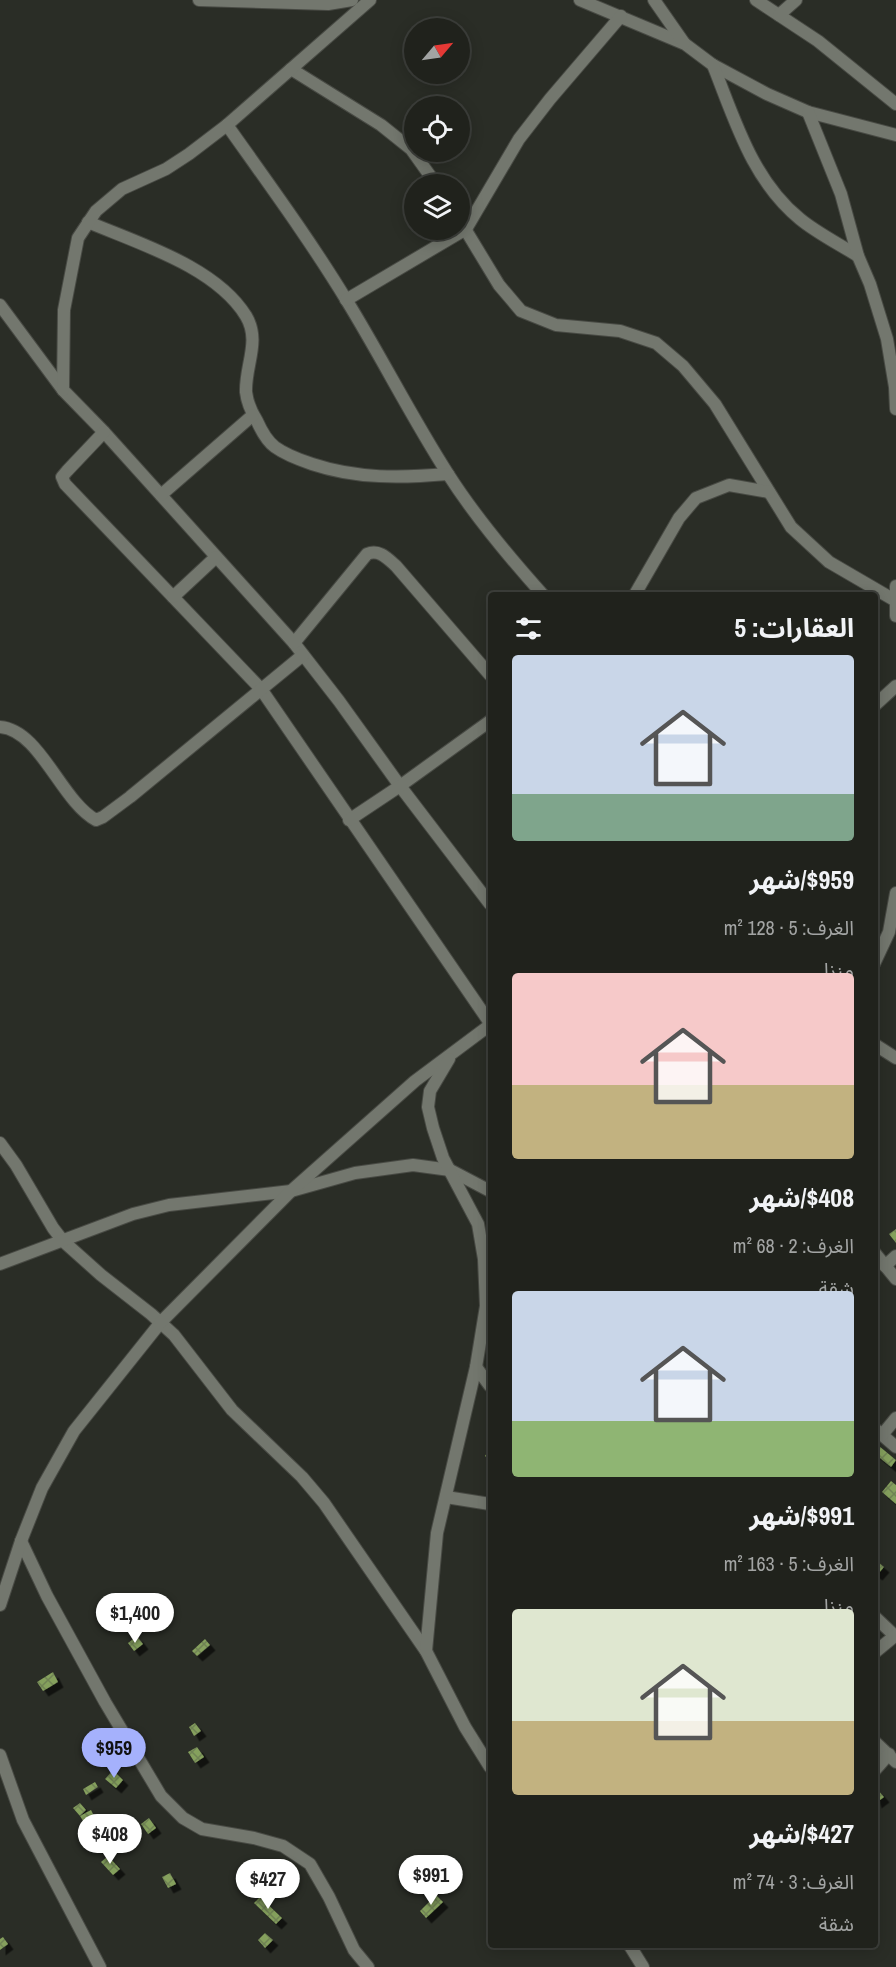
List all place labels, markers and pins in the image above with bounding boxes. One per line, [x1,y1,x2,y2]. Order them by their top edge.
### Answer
pin: $1,400 [86,1593,184,1644]
pin: $959 [78,1728,150,1779]
pin: $408 [74,1814,146,1865]
pin: $991 [395,1855,467,1906]
pin: $427 [232,1859,304,1910]

